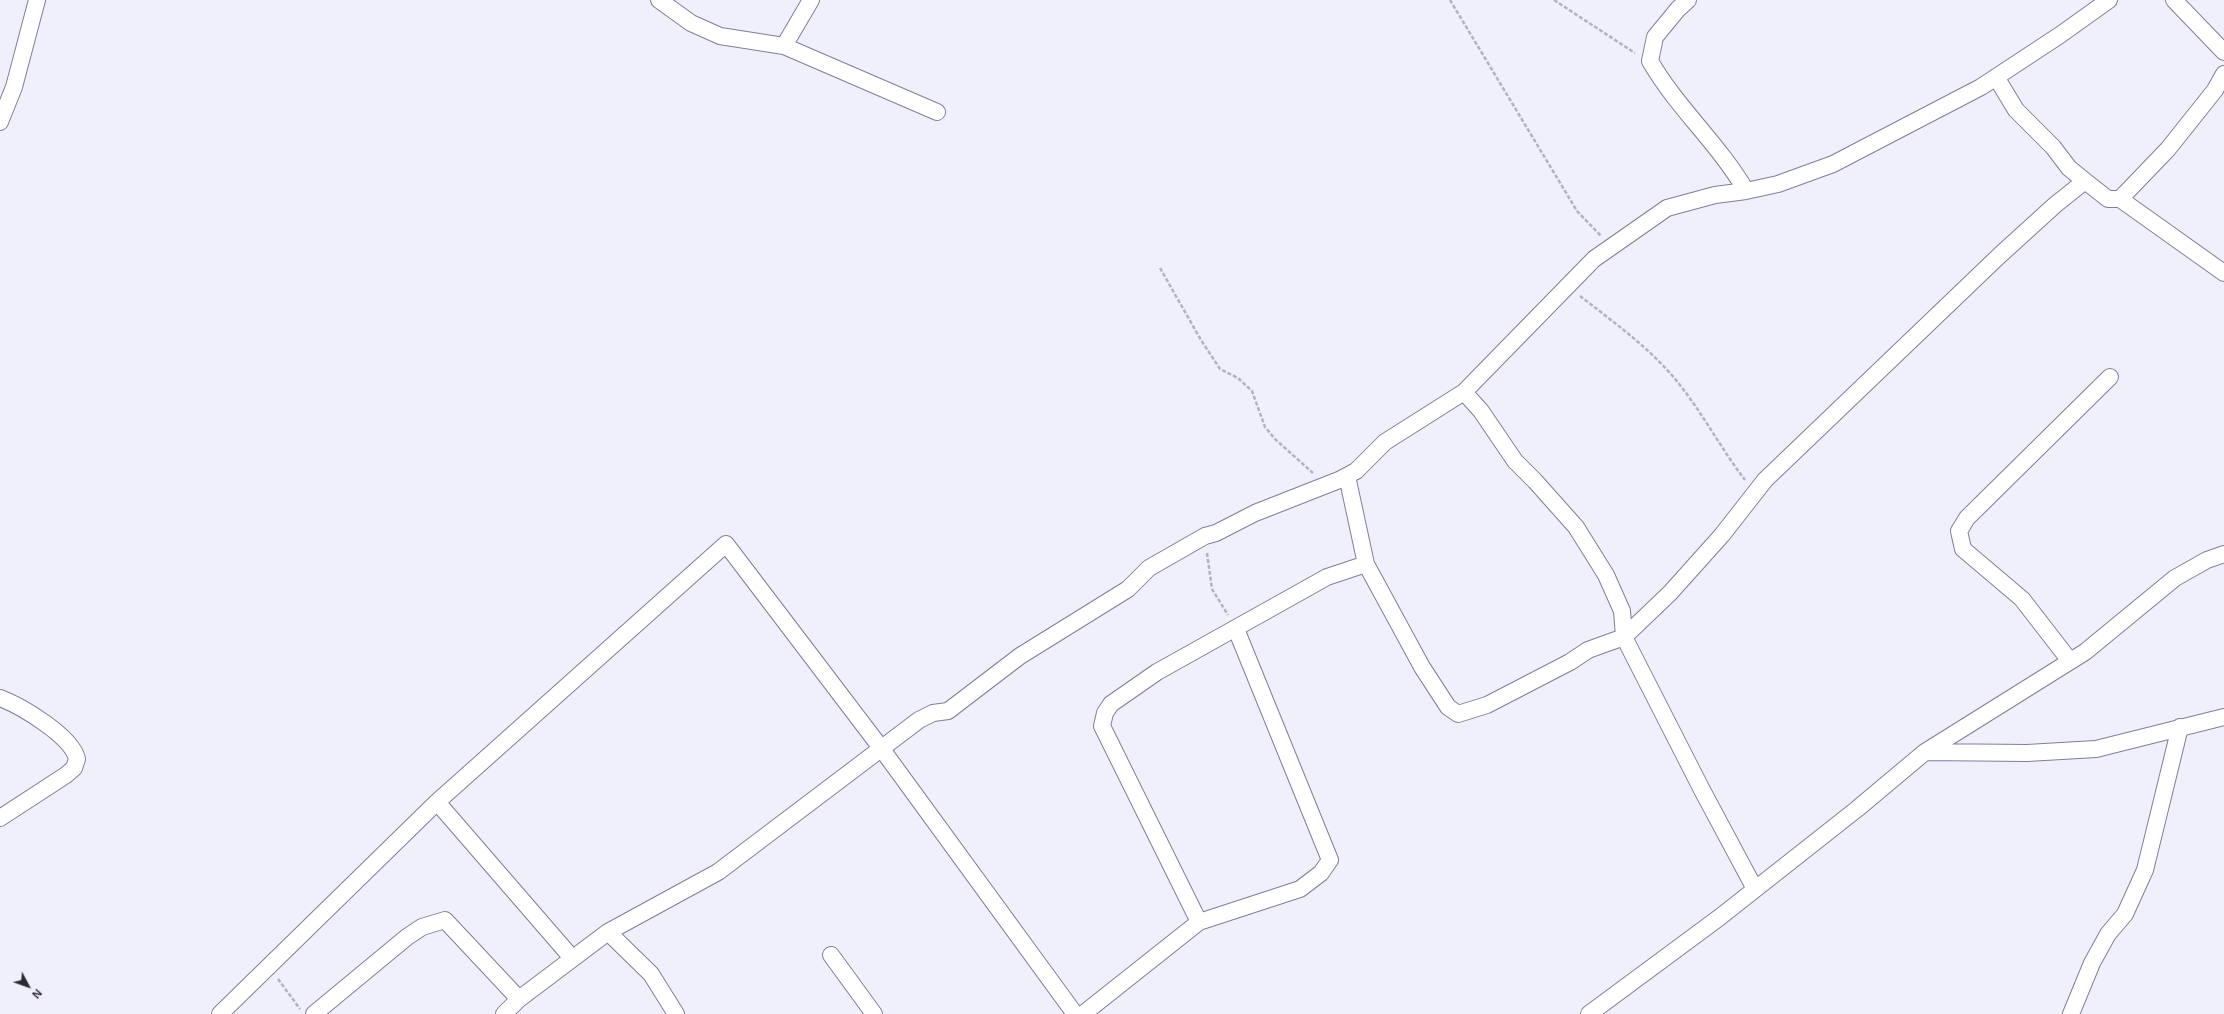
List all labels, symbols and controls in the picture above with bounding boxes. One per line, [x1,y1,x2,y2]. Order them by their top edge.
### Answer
north arrow [8,966,48,1006]
text: N [30,987,44,1001]

